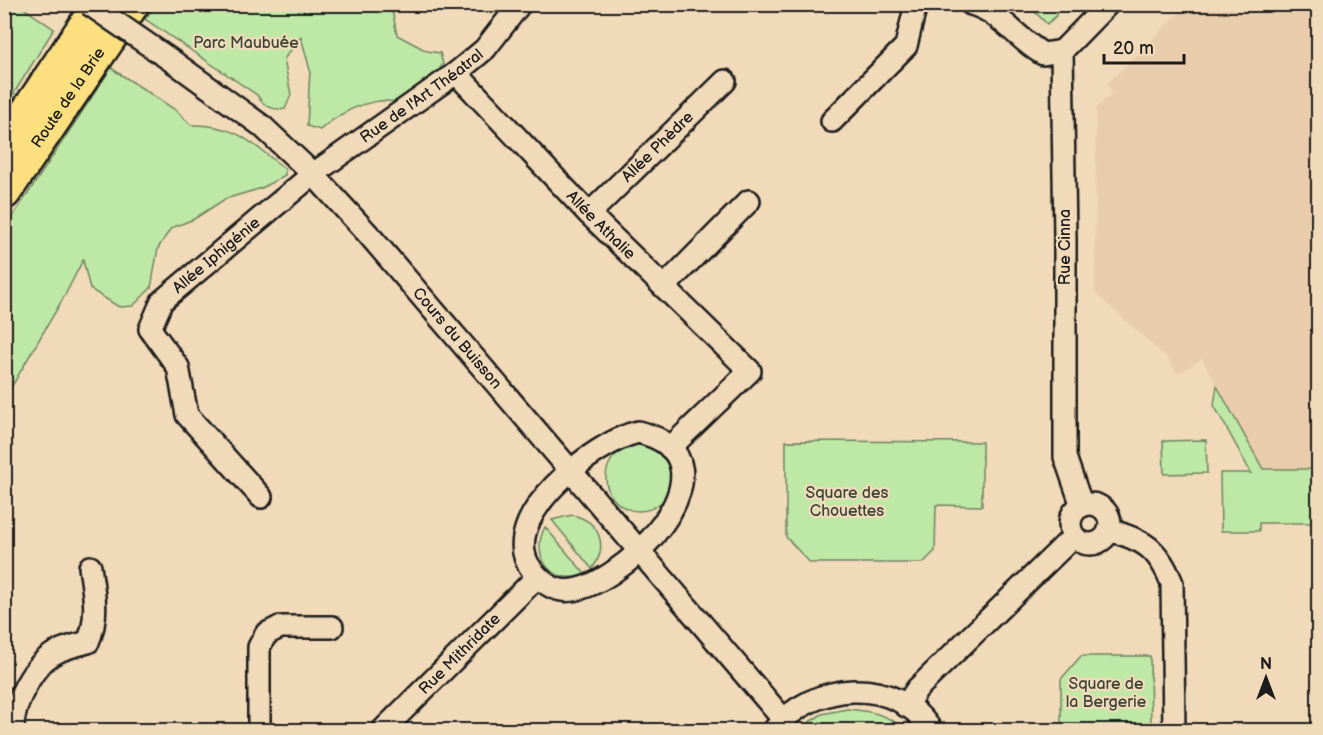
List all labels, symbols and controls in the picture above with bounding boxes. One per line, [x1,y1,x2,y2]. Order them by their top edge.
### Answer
scale bar [1104,27,1184,65]
park label: Parc Maubuée [193,34,299,53]
text: 20 m [1113,38,1154,59]
street label: Route de la Brie [27,43,109,152]
street label: Rue de l'Art Théatral [356,45,487,147]
street label: Allée Phèdre [618,107,698,186]
street label: Allée Athalie [562,187,640,264]
street label: Rue Cinna [1056,209,1075,285]
street label: Allée Iphigénie [169,213,264,297]
street label: Cours du Buisson [409,284,506,393]
park label: Square des Chouettes [806,484,888,521]
street label: Rue Mithridate [415,609,505,698]
north arrow [1236,648,1296,708]
text: N [1260,655,1272,674]
park label: Square de la Bergerie [1066,675,1147,712]

